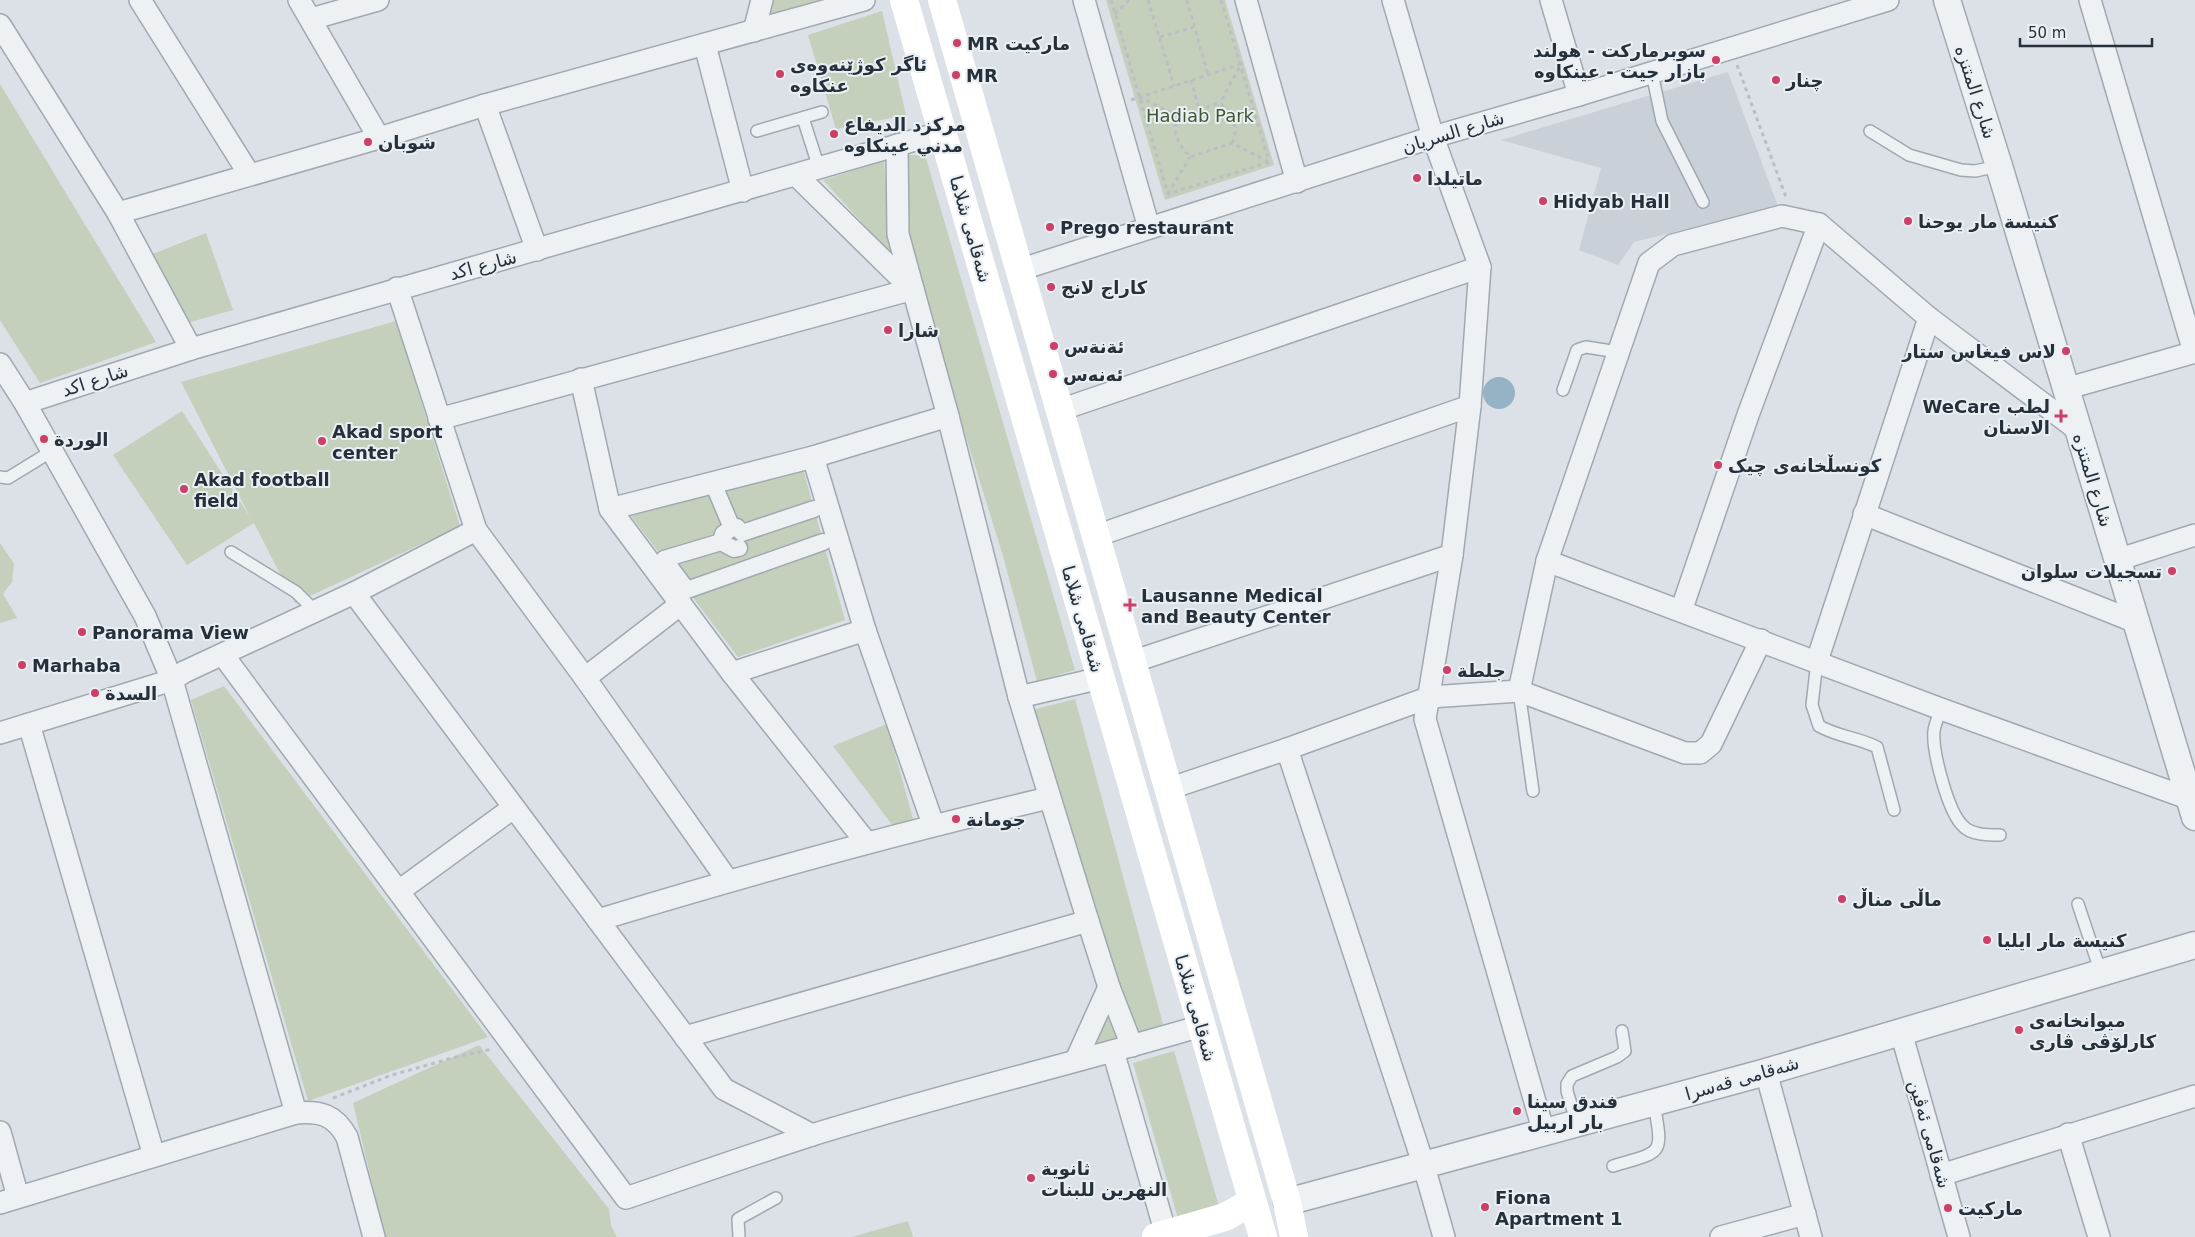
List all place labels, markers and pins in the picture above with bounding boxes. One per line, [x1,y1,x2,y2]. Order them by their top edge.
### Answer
place label: MR ماركيت [967,33,1070,54]
marker: MR ماركيت [951,37,963,49]
place label: سوبرماركت - هولند بازار جيت - عينكاوه [1533,40,1706,83]
place label: ئاگر كوژێنه‌وه‌ی عنكاوه [790,54,927,97]
marker: سوبرماركت - هولند بازار جيت - عينكاوه [1710,54,1722,66]
place label: MR [966,65,998,86]
marker: ئاگر كوژێنه‌وه‌ی عنكاوه [774,68,786,80]
marker: MR [950,69,962,81]
place label: چنار [1785,70,1823,92]
marker: چنار [1770,74,1782,86]
place label: مرکزد الدیفاع مدني عينكاوه [844,114,966,157]
marker: مرکزد الدیفاع مدني عينكاوه [828,128,840,140]
place label: شوبان [378,132,436,154]
marker: شوبان [362,136,374,148]
place label: ماتیلدا [1427,168,1483,189]
marker: ماتیلدا [1411,172,1423,184]
place label: Hidyab Hall [1553,191,1670,212]
marker: Hidyab Hall [1537,195,1549,207]
place label: كنيسة مار يوحنا [1918,211,2059,233]
marker: كنيسة مار يوحنا [1902,215,1914,227]
place label: Prego restaurant [1060,217,1234,238]
marker: Prego restaurant [1044,221,1056,233]
place label: كاراج لانج [1061,277,1148,299]
marker: كاراج لانج [1045,281,1057,293]
place label: شارا [898,320,939,341]
marker: شارا [882,324,894,336]
place label: ئةنةس [1064,336,1124,357]
marker: ئةنةس [1048,340,1060,352]
place label: لاس فيغاس ستار [1901,341,2056,362]
marker: لاس فيغاس ستار [2060,345,2072,357]
place label: ئەنەس [1063,364,1123,385]
marker: ئەنەس [1047,368,1059,380]
place label: WeCare لطب الاسنان [1923,396,2050,438]
marker: WeCare لطب الاسنان [2054,409,2068,423]
place label: Akad sport center [332,421,443,463]
place label: الوردة [54,429,108,451]
marker: الوردة [38,433,50,445]
marker: Akad sport center [316,435,328,447]
place label: کونسڵخانەی چیک [1728,454,1882,477]
marker: کونسڵخانەی چیک [1712,459,1724,471]
place label: Akad football field [194,469,330,511]
marker: Akad football field [178,483,190,495]
place label: تسجيلات سلوان [2021,561,2162,583]
marker: تسجيلات سلوان [2166,565,2178,577]
place label: Lausanne Medical and Beauty Center [1141,585,1331,627]
marker: Lausanne Medical and Beauty Center [1123,598,1137,612]
place label: Panorama View [92,622,249,643]
marker: Panorama View [76,626,88,638]
place label: Marhaba [32,655,121,676]
marker: Marhaba [16,659,28,671]
place label: جلطة [1457,660,1506,681]
marker: جلطة [1441,664,1453,676]
place label: السدة [105,683,157,704]
marker: السدة [89,687,101,699]
place label: جومانة [966,809,1026,831]
marker: جومانة [950,813,962,825]
place label: ماڵی مناڵ [1852,888,1942,910]
marker: ماڵی مناڵ [1836,893,1848,905]
place label: كنيسة مار ايليا [1997,930,2127,951]
marker: كنيسة مار ايليا [1981,934,1993,946]
place label: میوانخانەی کارلۆڤی ڤاری [2029,1010,2157,1053]
marker: میوانخانەی کارلۆڤی ڤاری [2013,1024,2025,1036]
place label: فندق سينا بار اربيل [1527,1091,1618,1133]
marker: فندق سينا بار اربيل [1511,1105,1523,1117]
place label: ثانوية النهرين للبنات [1041,1158,1167,1201]
marker: ثانوية النهرين للبنات [1025,1172,1037,1184]
place label: Fiona Apartment 1 [1495,1187,1623,1229]
place label: ماركيت [1958,1198,2023,1219]
marker: Fiona Apartment 1 [1479,1201,1491,1213]
marker: ماركيت [1942,1202,1954,1214]

